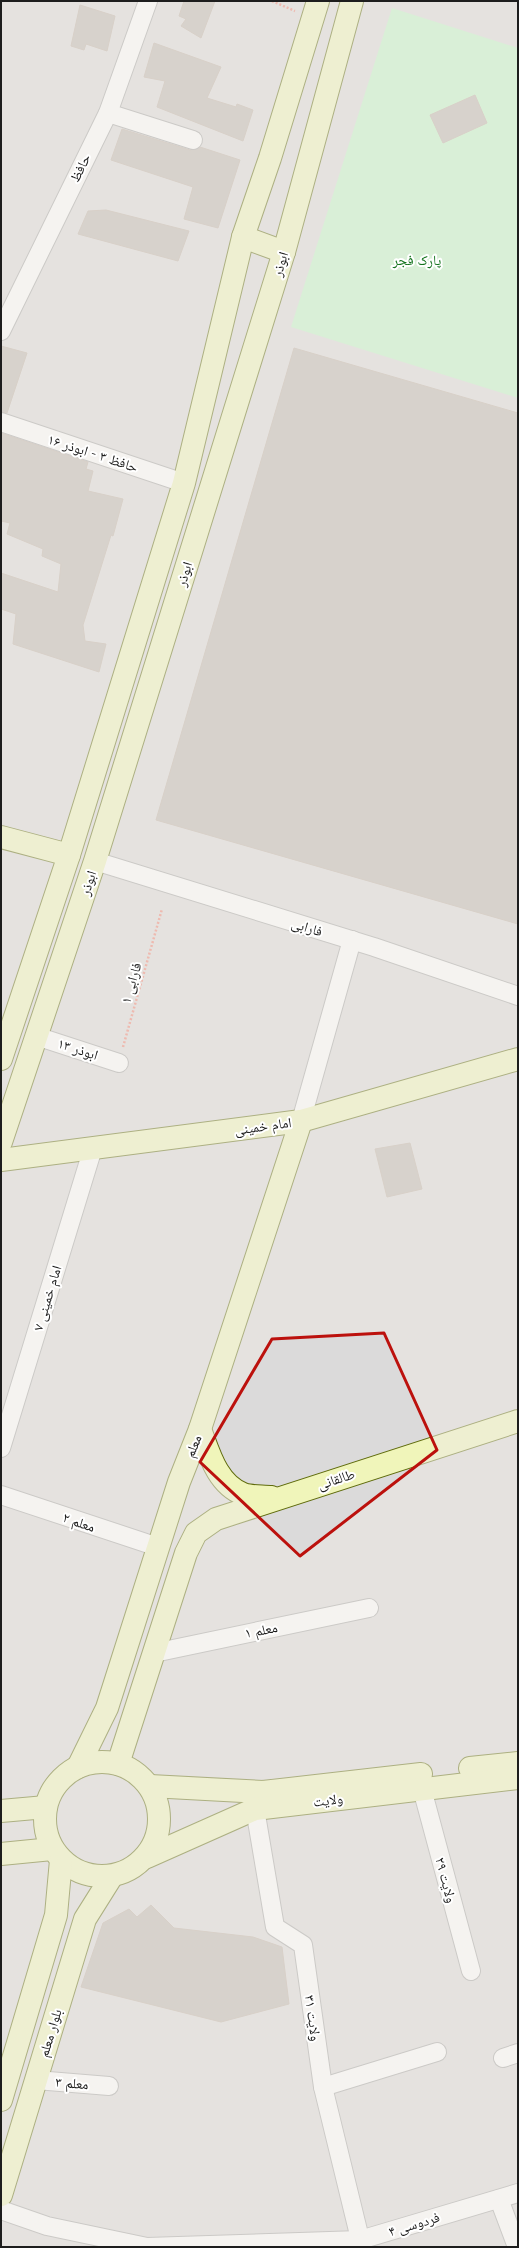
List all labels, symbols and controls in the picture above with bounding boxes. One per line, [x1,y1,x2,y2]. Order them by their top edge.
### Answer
street label: حافظ [66,151,95,185]
street label: ابوذر [267,249,292,280]
park label: پارک فجر [392,251,441,269]
street label: حافظ ۳ - ابوذر ۱۶ [46,430,140,476]
street label: ابوذر [171,559,196,590]
street label: ابوذر [75,868,100,899]
street label: فارابی [289,914,325,940]
street label: فارابی ۱ [117,960,145,1006]
street label: ابوذر ۱۳ [56,1034,100,1064]
street label: امام خمینی [233,1113,293,1140]
street label: امام خمینی ۷ [29,1263,66,1333]
street label: معلم [180,1432,207,1460]
street label: طالقانی [315,1465,357,1493]
street label: معلم ۲ [60,1508,98,1537]
street label: معلم ۱ [243,1618,279,1643]
street label: ولایت [312,1789,344,1811]
street label: ولایت ۲۹ [431,1855,461,1905]
street label: ولایت ۳۱ [301,1994,325,2042]
street label: بلوار معلم [34,2007,67,2060]
street label: معلم ۳ [55,2073,89,2094]
street label: فردوسی ۴ [386,2208,442,2240]

